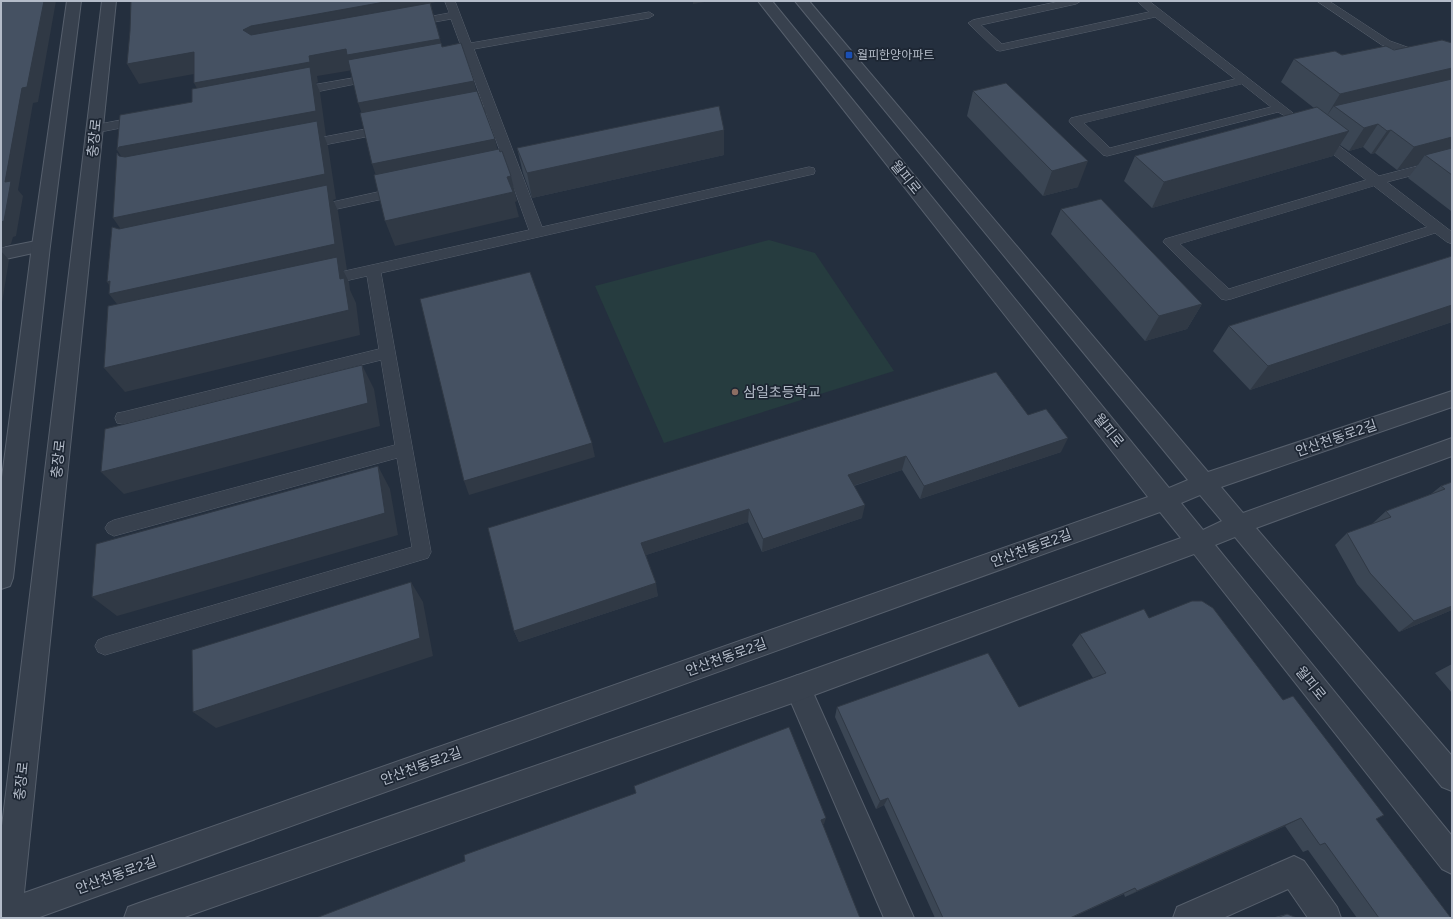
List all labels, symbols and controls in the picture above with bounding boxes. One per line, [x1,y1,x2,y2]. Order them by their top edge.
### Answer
place label: 월피한양아파트 [857,48,934,62]
marker: 월피한양아파트 [844,50,854,60]
street label: 충장로 [84,118,105,158]
street label: 월피로 [887,157,924,198]
place label: 삼일초등학교 [743,384,820,401]
marker: 삼일초등학교 [730,387,740,397]
street label: 월피로 [1090,410,1127,451]
street label: 안산천동로2길 [1293,417,1379,460]
street label: 충장로 [48,439,69,479]
street label: 안산천동로2길 [988,526,1074,571]
street label: 안산천동로2길 [683,635,769,680]
street label: 월피로 [1292,663,1329,704]
street label: 안산천동로2길 [378,744,464,789]
street label: 충장로 [11,761,32,801]
street label: 안산천동로2길 [73,853,159,898]

